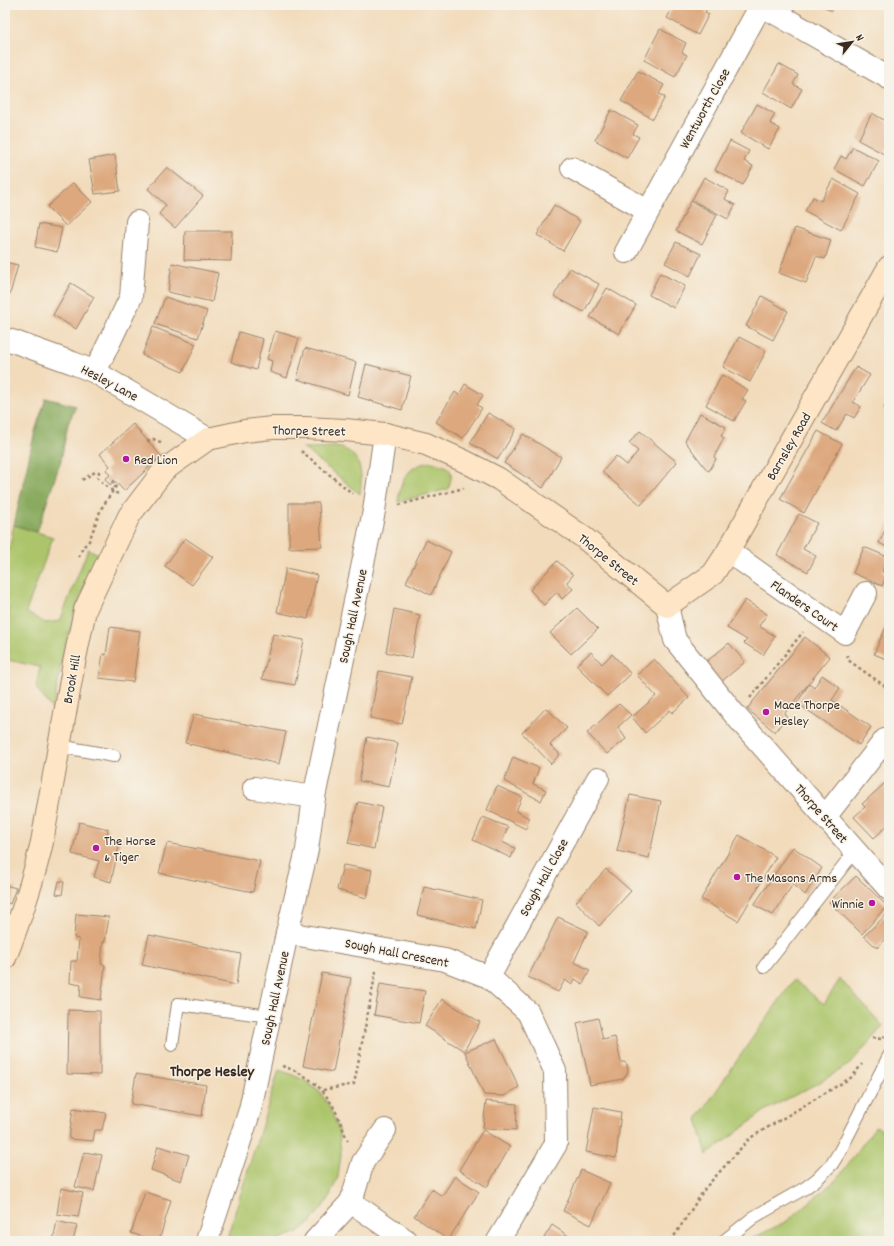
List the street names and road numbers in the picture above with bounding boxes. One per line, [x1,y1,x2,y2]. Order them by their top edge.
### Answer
street label: Wentworth Close [675,65,736,153]
street label: Hesley Lane [77,360,141,407]
street label: Barnsley Road [762,409,817,485]
street label: Thorpe Street [272,421,346,443]
street label: Thorpe Street [573,530,643,591]
street label: Sough Hall Avenue [334,567,374,665]
street label: Flanders Court [766,576,842,638]
street label: Brook Hill [59,653,87,706]
street label: Thorpe Street [789,780,852,849]
street label: Sough Hall Close [515,835,574,921]
street label: Sough Hall Crescent [343,934,450,974]
street label: Sough Hall Avenue [256,949,296,1047]

